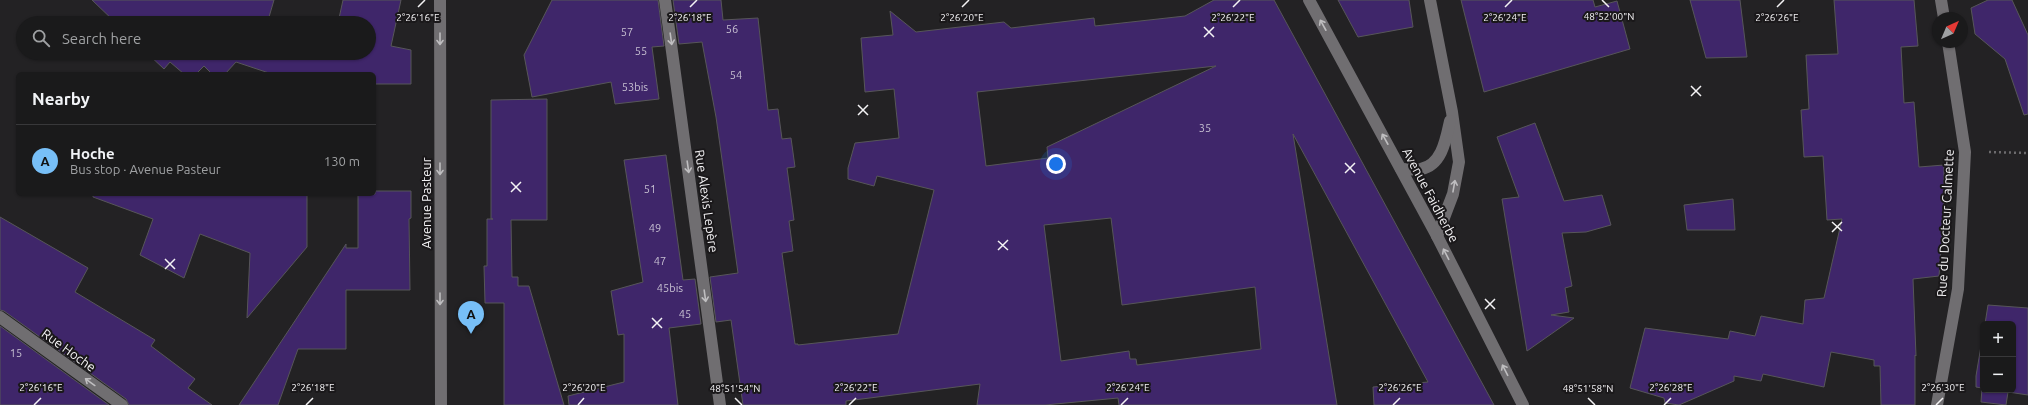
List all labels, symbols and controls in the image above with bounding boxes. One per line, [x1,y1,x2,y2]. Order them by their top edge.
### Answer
text: 48°52'00"N [1584,11,1634,22]
text: 2°26'16"E [396,12,440,23]
text: 2°26'18"E [668,12,712,23]
text: 2°26'20"E [940,12,984,23]
text: 2°26'22"E [1211,12,1255,23]
text: 2°26'24"E [1483,12,1527,23]
text: 2°26'26"E [1755,12,1799,23]
north arrow [1932,12,1968,48]
search box [16,16,376,60]
one-way arrow [1319,19,1326,31]
house number: 56 [726,23,738,35]
house number: 57 [621,26,633,38]
icon: search [30,27,52,49]
text: Search here [62,30,141,47]
one-way arrow [436,32,444,45]
one-way arrow [667,32,675,45]
house number: 55 [635,45,647,57]
house number: 54 [730,69,742,81]
house number: 53bis [622,81,648,93]
text: Nearby [32,89,90,108]
house number: 35 [1199,122,1211,134]
one-way arrow [1381,134,1389,146]
text: Hoche [70,145,115,162]
street label: Avenue Faidherbe [1400,145,1462,245]
street label: Rue Alexis Lepère [693,149,721,253]
street label: Rue du Docteur Calmette [1934,149,1956,297]
text: A [40,154,50,168]
text: 130 m [324,154,360,168]
your location [1046,154,1066,174]
street label: Avenue Pasteur [419,157,433,249]
one-way arrow [684,161,692,174]
text: Bus stop · Avenue Pasteur [70,162,221,176]
one-way arrow [436,162,444,175]
one-way arrow [1451,180,1459,193]
house number: 51 [644,183,656,195]
house number: 49 [649,222,661,234]
one-way arrow [1442,248,1449,260]
house number: 47 [654,255,666,267]
house number: 45bis [657,282,683,294]
one-way arrow [701,289,709,302]
one-way arrow [436,292,444,305]
pin: A [458,301,484,334]
house number: 45 [679,308,691,320]
map controls [1980,321,2016,393]
button: + [1980,321,2016,357]
street label: Rue Hoche [39,326,99,374]
house number: 15 [10,347,22,359]
button: − [1980,357,2016,393]
one-way arrow [1501,364,1508,376]
one-way arrow [85,378,96,386]
text: 2°26'16"E [19,382,63,393]
text: 2°26'18"E [291,382,335,393]
text: 2°26'20"E [562,382,606,393]
text: 2°26'22"E [834,382,878,393]
text: 2°26'24"E [1106,382,1150,393]
text: 2°26'26"E [1378,382,1422,393]
text: 2°26'28"E [1649,382,1693,393]
text: 2°26'30"E [1921,382,1965,393]
text: 48°51'54"N [710,383,760,394]
text: 48°51'58"N [1563,383,1613,394]

